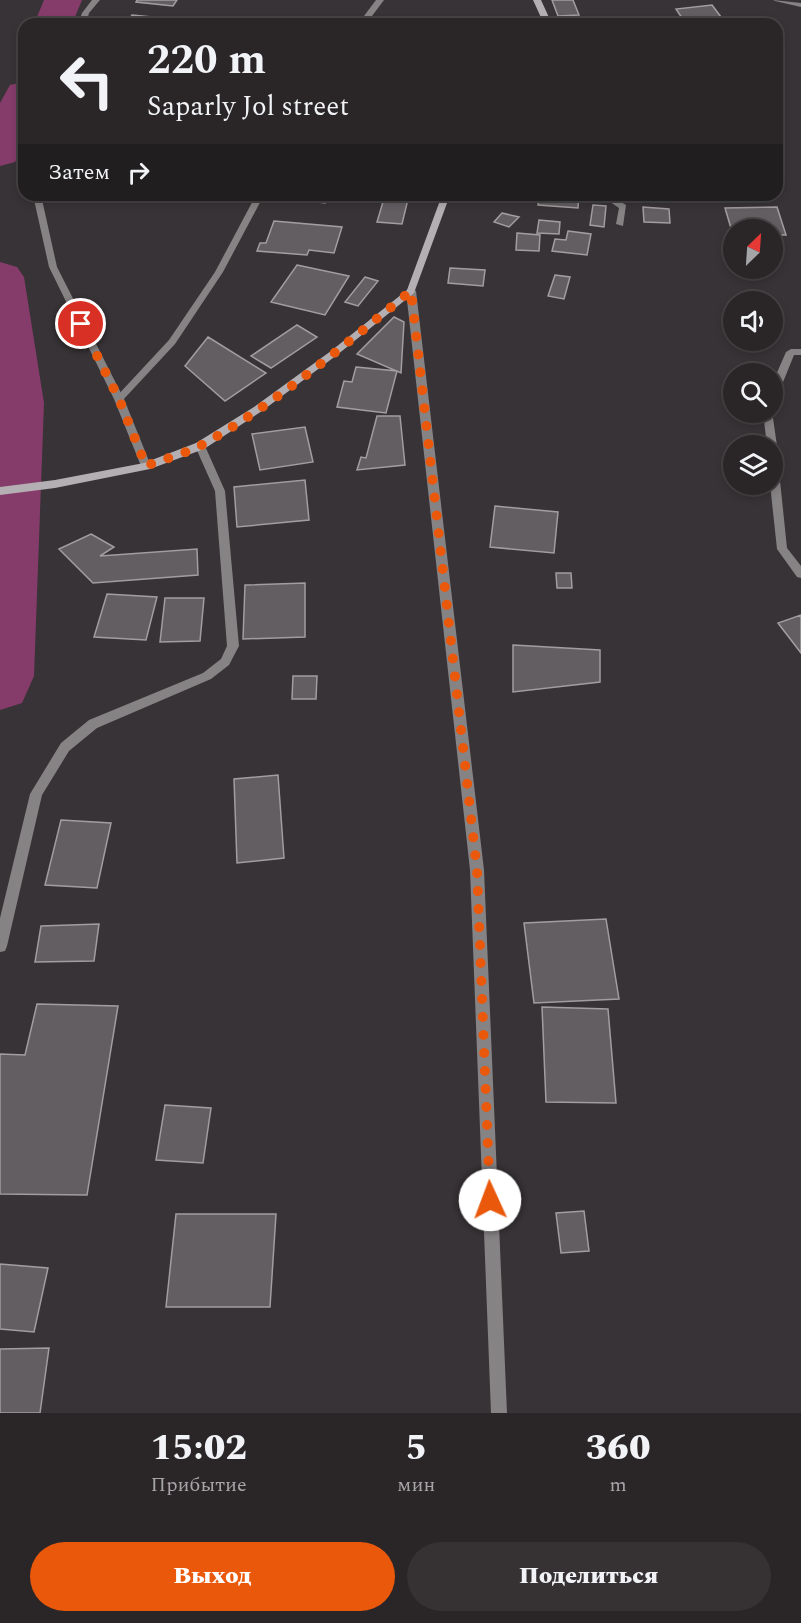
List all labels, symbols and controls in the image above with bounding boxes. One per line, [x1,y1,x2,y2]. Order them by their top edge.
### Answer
text: 220 m [147,29,266,92]
icon: left [48,42,126,120]
text: Saparly Jol street [147,86,349,128]
text: Затем [48,156,110,189]
icon: right [122,156,155,189]
north arrow [723,219,783,279]
map controls [723,219,783,495]
button: sound [723,291,783,351]
pin [55,298,106,349]
icon: arrive [64,307,97,340]
button: search [723,363,783,423]
button: layers [723,435,783,495]
position arrow [458,1168,522,1232]
text: 15:02 [150,1421,247,1476]
text: 5 [406,1421,427,1476]
text: 360 [586,1421,651,1476]
text: Прибытие [151,1470,247,1500]
text: мин [397,1470,435,1500]
text: m [610,1470,627,1500]
button: Выход [30,1542,395,1611]
button: Поделиться [407,1542,771,1611]

